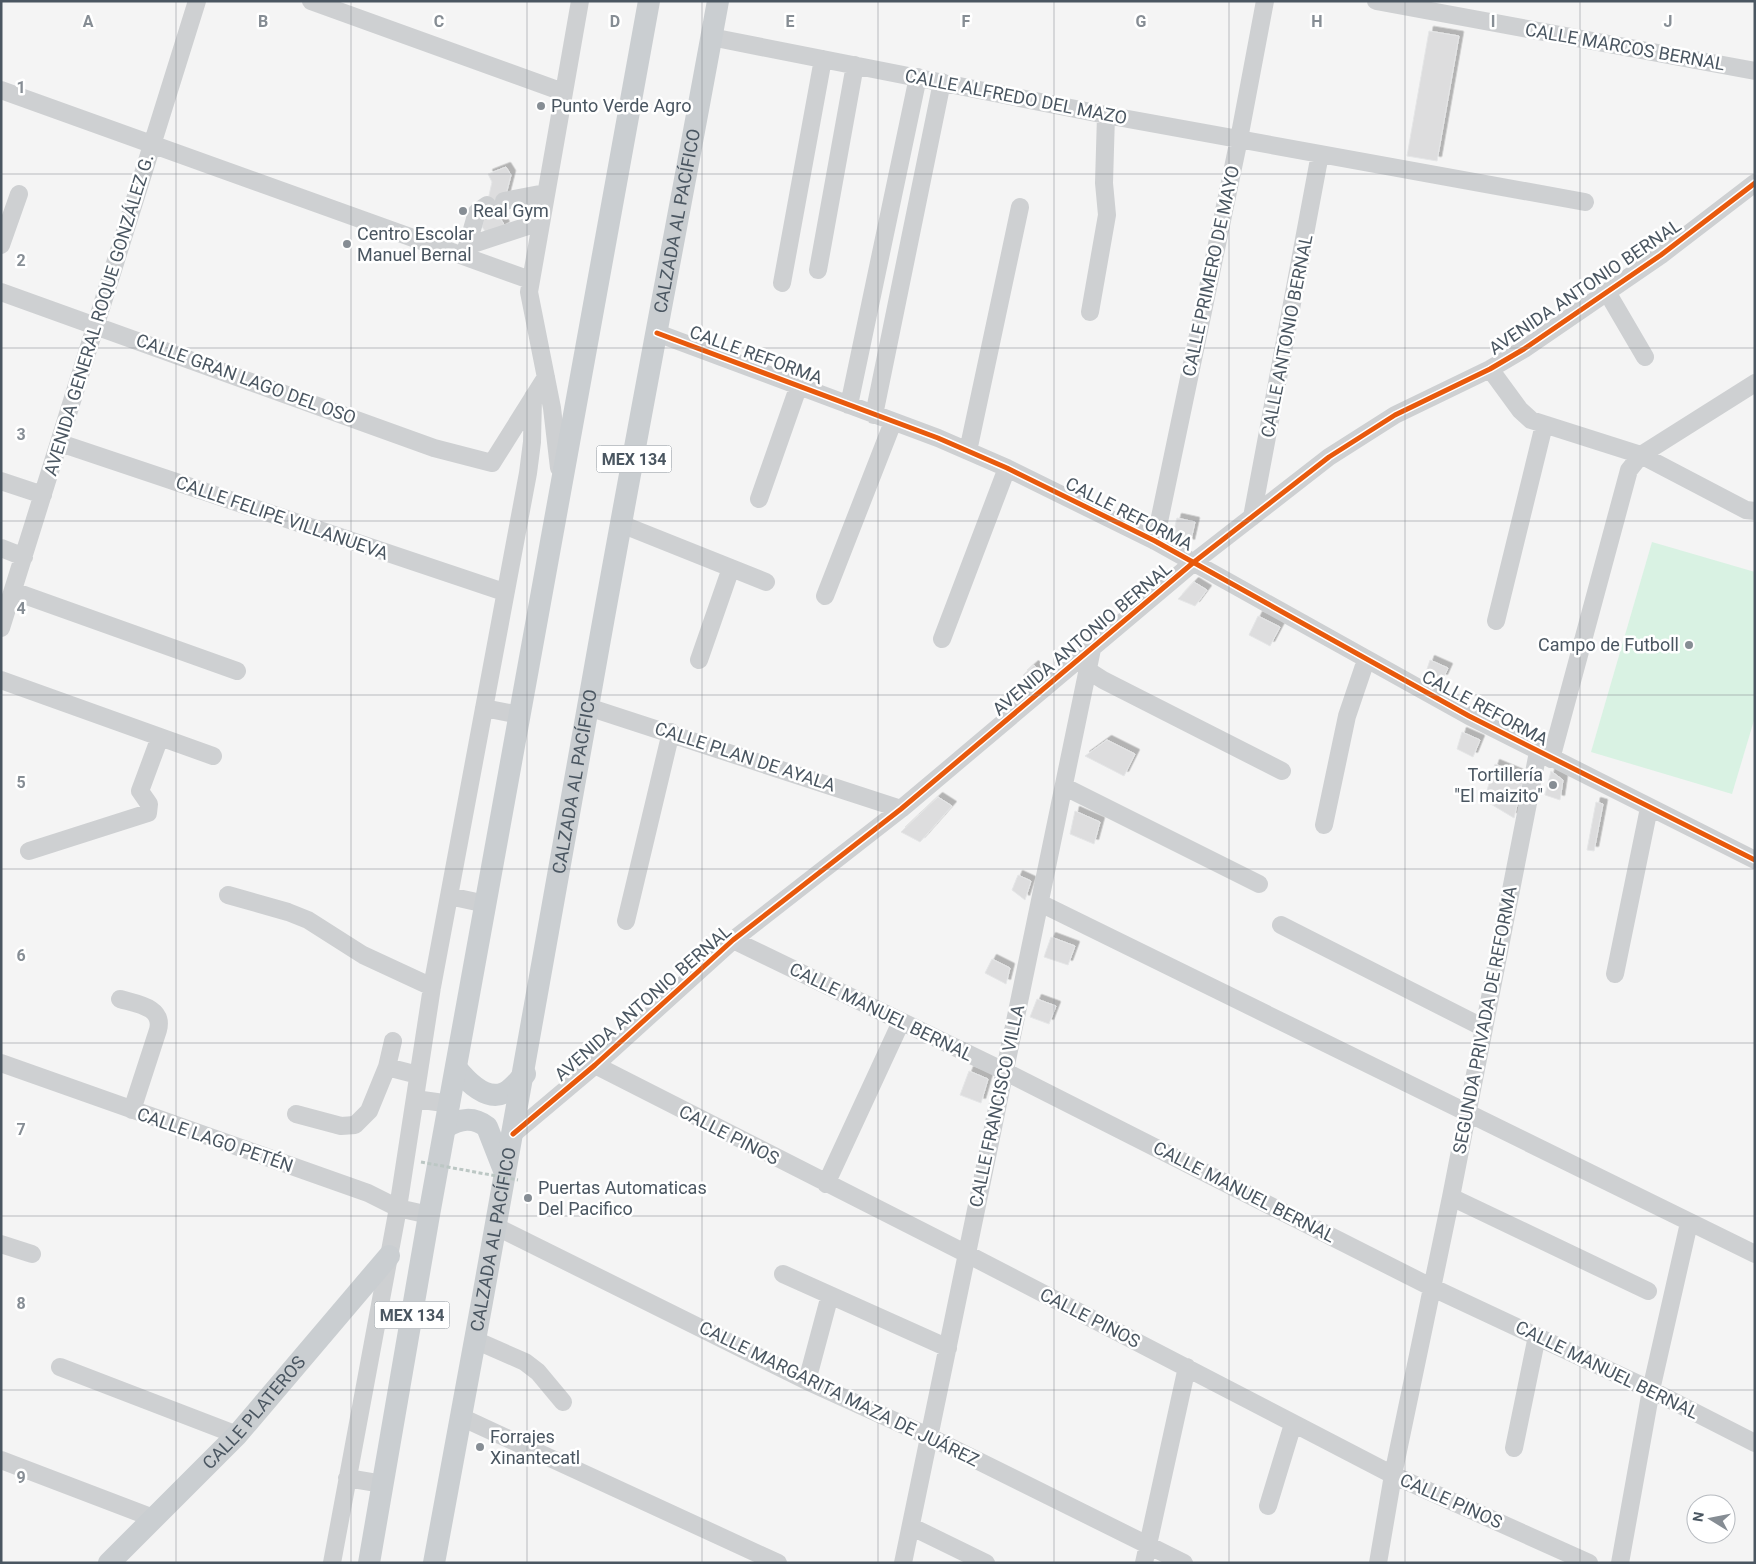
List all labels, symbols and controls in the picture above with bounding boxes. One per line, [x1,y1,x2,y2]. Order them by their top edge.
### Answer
text: A [83,12,94,31]
text: B [258,12,268,31]
text: C [434,12,444,31]
text: D [610,12,620,31]
text: E [786,12,795,31]
text: F [962,12,971,31]
text: G [1136,12,1147,31]
text: H [1311,12,1323,31]
text: I [1491,12,1495,31]
text: J [1664,12,1672,31]
street label: CALLE MARCOS BERNAL [1524,19,1727,74]
street label: CALLE ALFREDO DEL MAZO [903,65,1129,128]
text: 1 [16,78,26,97]
place label: Punto Verde Agro [551,95,691,116]
marker: Punto Verde Agro [535,100,547,112]
street label: CALZADA AL PACÍFICO [649,127,704,315]
street label: AVENIDA GENERAL ROQUE GONZÁLEZ G. [39,151,158,478]
street label: CALLE PRIMERO DE MAYO [1178,164,1243,378]
place label: Real Gym [473,200,549,221]
marker: Real Gym [457,205,469,217]
street label: AVENIDA ANTONIO BERNAL [1485,214,1685,359]
place label: Centro Escolar Manuel Bernal [357,223,474,265]
street label: CALLE ANTONIO BERNAL [1257,232,1317,439]
marker: Centro Escolar Manuel Bernal [341,238,353,250]
text: 2 [16,251,26,270]
street label: CALLE REFORMA [687,321,826,388]
street label: CALLE GRAN LAGO DEL OSO [133,329,359,428]
text: 3 [16,425,26,444]
road number: MEX 134 [596,446,672,472]
street label: CALLE FELIPE VILLANUEVA [173,471,391,564]
street label: CALLE REFORMA [1062,472,1197,555]
street label: AVENIDA ANTONIO BERNAL [988,557,1176,720]
text: 4 [16,599,26,618]
place label: Campo de Futboll [1538,634,1679,655]
marker: Campo de Futboll [1683,639,1695,651]
street label: CALLE REFORMA [1419,665,1552,750]
street label: CALZADA AL PACÍFICO [548,688,601,876]
street label: CALLE PLAN DE AYALA [652,717,838,796]
place label: Tortillería "El maizito" [1454,764,1543,806]
text: 5 [16,773,26,792]
marker: Tortillería "El maizito" [1547,779,1559,791]
street label: SEGUNDA PRIVADA DE REFORMA [1448,884,1521,1155]
street label: AVENIDA ANTONIO BERNAL [550,920,735,1085]
text: 6 [16,946,26,965]
street label: CALLE MANUEL BERNAL [786,958,976,1065]
street label: CALLE FRANCISCO VILLA [965,1002,1028,1209]
street label: CALLE PINOS [676,1100,783,1169]
street label: CALLE LAGO PETÉN [134,1103,296,1176]
text: 7 [16,1120,26,1139]
street label: CALLE MANUEL BERNAL [1150,1137,1339,1247]
street label: CALZADA AL PACÍFICO [466,1145,520,1333]
place label: Puertas Automaticas Del Pacifico [538,1177,707,1219]
marker: Puertas Automaticas Del Pacifico [522,1192,534,1204]
street label: CALLE PINOS [1037,1283,1144,1352]
text: 8 [16,1294,26,1313]
road number: MEX 134 [374,1302,450,1328]
street label: CALLE MARGARITA MAZA DE JUÁREZ [696,1316,983,1471]
street label: CALLE MANUEL BERNAL [1512,1316,1702,1423]
street label: CALLE PLATEROS [198,1351,310,1473]
place label: Forrajes Xinantecatl [490,1426,580,1468]
marker: Forrajes Xinantecatl [474,1441,486,1453]
text: 9 [16,1468,26,1487]
street label: CALLE PINOS [1397,1469,1506,1533]
north arrow [1686,1494,1736,1544]
text: N [1689,1510,1707,1523]

